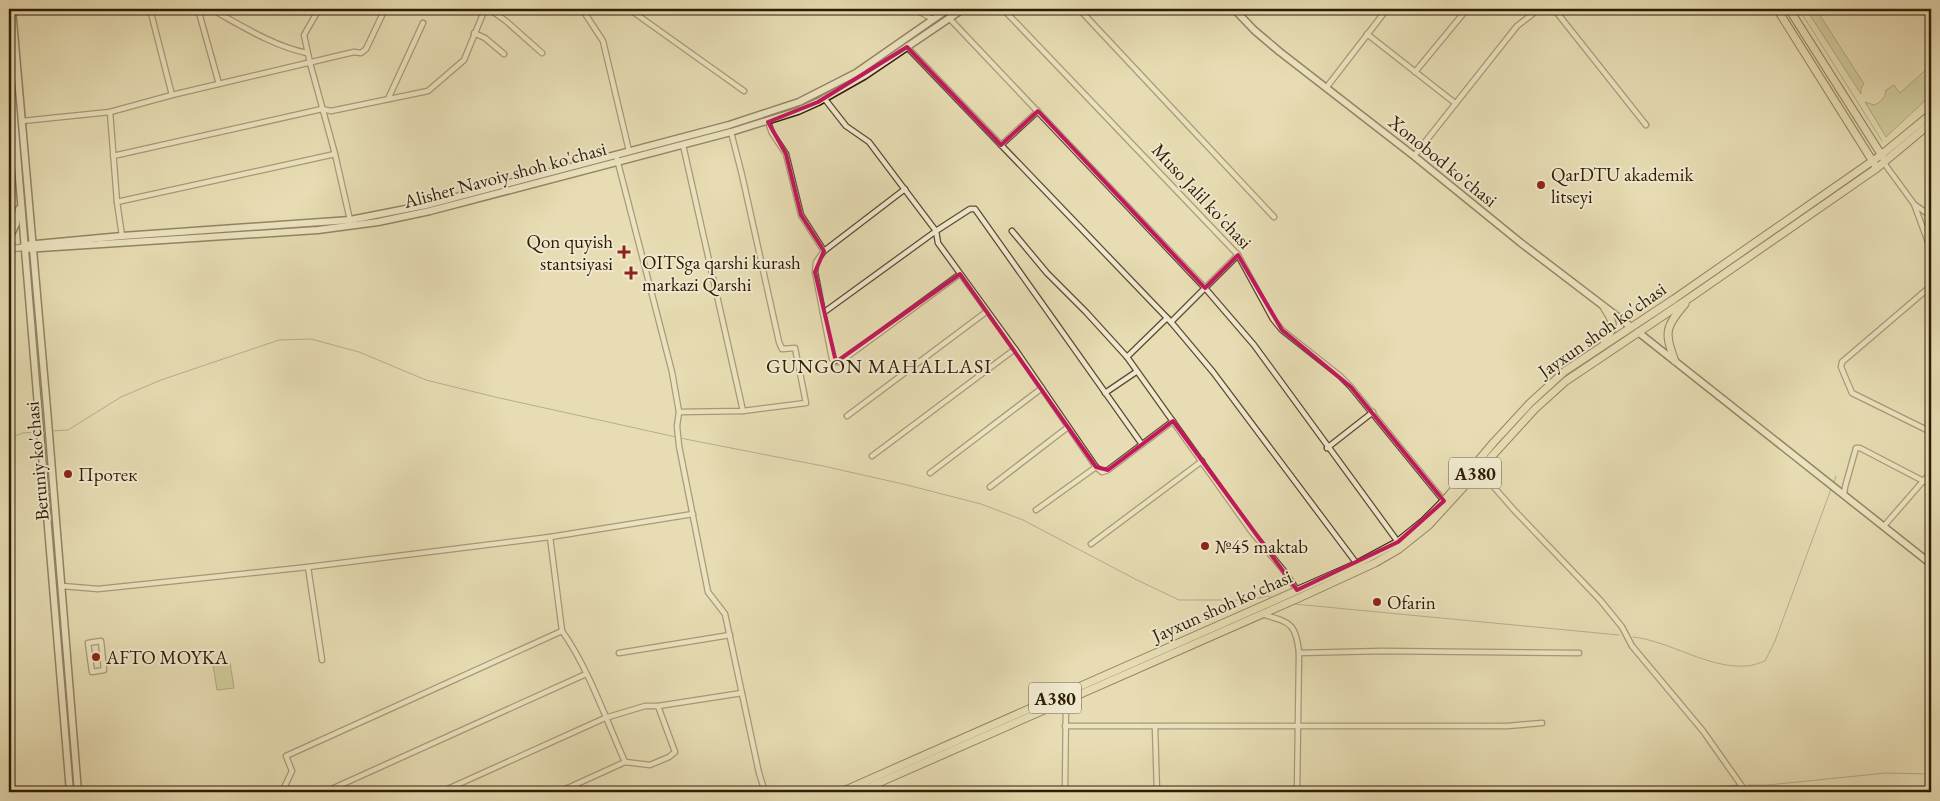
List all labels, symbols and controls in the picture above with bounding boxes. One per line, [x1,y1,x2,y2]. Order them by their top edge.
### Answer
street label: Xonobod ko'chasi [1383,109,1503,213]
street label: Alisher Navoiy shoh ko'chasi [400,136,609,214]
street label: Muso Jalil ko'chasi [1146,138,1258,255]
place label: QarDTU akademik litseyi [1551,162,1694,209]
marker: QarDTU akademik litseyi [1535,179,1547,191]
place label: Qon quyish stantsiyasi [526,229,613,276]
marker: Qon quyish stantsiyasi [617,245,631,259]
place label: OITSga qarshi kurash markazi Qarshi [642,250,801,297]
marker: OITSga qarshi kurash markazi Qarshi [624,266,638,280]
street label: Jayxun shoh ko'chasi [1531,276,1671,385]
district label: GUNGON MAHALLASI [766,353,992,379]
street label: Beruniy ko'chasi [19,400,55,522]
road number: A380 [1449,458,1501,488]
place label: Протек [78,462,137,487]
marker: Протек [62,468,74,480]
place label: №45 maktab [1215,534,1308,559]
marker: №45 maktab [1199,540,1211,552]
street label: Jayxun shoh ko'chasi [1146,564,1296,649]
place label: Ofarin [1387,590,1436,615]
marker: Ofarin [1371,596,1383,608]
place label: AFTO MOYKA [105,645,229,670]
marker: AFTO MOYKA [90,651,102,663]
road number: A380 [1029,682,1081,714]

